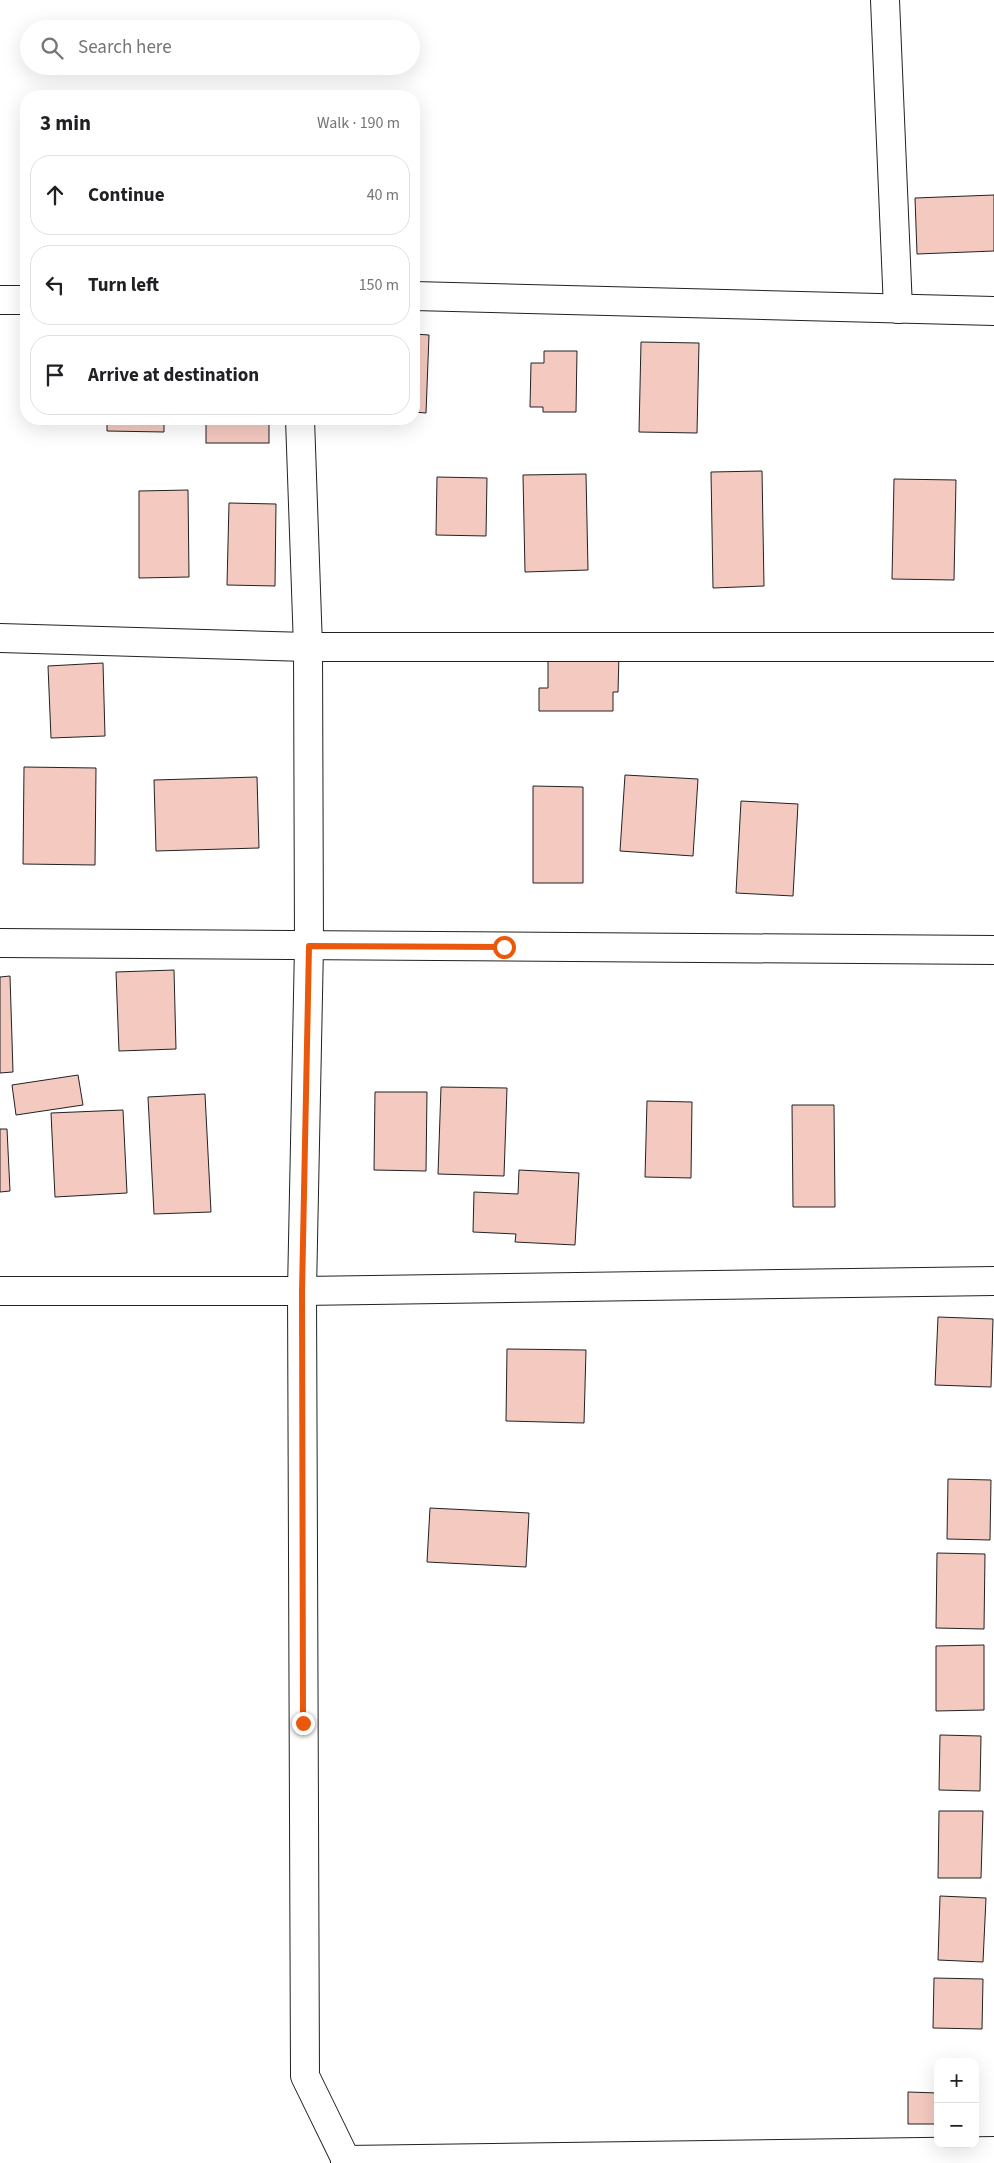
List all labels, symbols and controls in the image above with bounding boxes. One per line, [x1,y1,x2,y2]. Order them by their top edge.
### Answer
search box [20,20,420,75]
icon: search [38,34,66,62]
text: Search here [78,34,172,61]
text: 3 min [40,108,91,138]
text: Walk · 190 m [317,112,400,134]
icon: ahead [41,181,69,209]
text: Continue [88,182,165,209]
text: 40 m [367,184,399,206]
icon: left [41,271,69,299]
text: Turn left [88,272,159,299]
text: 150 m [359,274,399,296]
icon: arrive [41,361,69,389]
text: Arrive at destination [88,362,259,389]
route start [493,936,516,959]
route end [292,1712,315,1735]
map controls [934,2058,979,2148]
button: + [934,2058,979,2103]
button: − [934,2103,979,2148]

